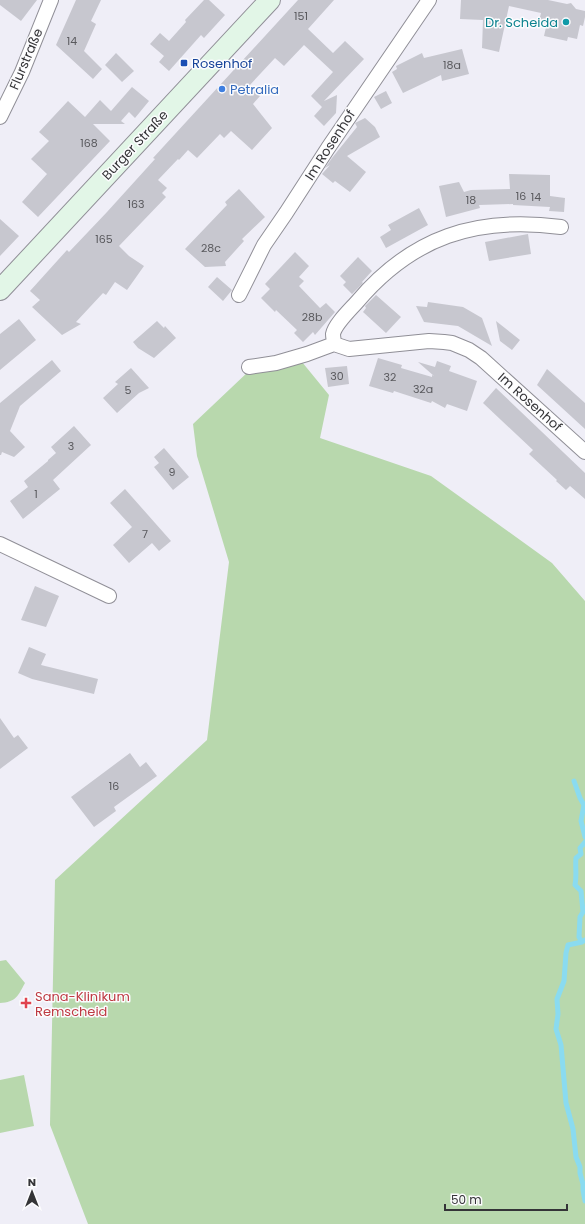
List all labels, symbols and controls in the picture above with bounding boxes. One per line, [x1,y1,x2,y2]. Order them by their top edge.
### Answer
house number: 151 [294,8,308,24]
place label: Dr. Scheida [485,13,558,32]
marker: Dr. Scheida [561,17,571,27]
street label: Flurstraße [5,25,47,93]
house number: 14 [67,33,77,49]
place label: Rosenhof [192,54,252,73]
house number: 18a [443,57,461,73]
marker: Rosenhof [179,58,189,68]
place label: Petralia [230,80,279,99]
marker: Petralia [217,84,227,94]
street label: Burger Straße [98,106,172,184]
street label: Im Rosenhof [300,106,360,184]
house number: 168 [80,135,98,151]
house number: 16 [516,188,526,204]
house number: 14 [531,189,541,205]
house number: 18 [466,192,476,208]
house number: 163 [128,196,144,212]
house number: 165 [95,231,113,247]
house number: 28c [201,240,221,256]
house number: 28b [302,309,322,325]
house number: 30 [330,368,344,384]
street label: Im Rosenhof [494,368,566,436]
house number: 32 [384,369,396,385]
house number: 32a [413,381,433,397]
house number: 5 [125,382,132,398]
house number: 3 [68,438,74,454]
house number: 9 [169,464,176,480]
house number: 1 [34,486,38,502]
house number: 7 [142,526,148,542]
house number: 16 [109,778,119,794]
place label: Sana-Klinikum Remscheid [35,987,130,1021]
marker: Sana-Klinikum Remscheid [20,997,32,1009]
north arrow [12,1172,52,1212]
text: N [28,1174,36,1190]
scale bar [445,1186,567,1212]
text: 50 m [451,1191,482,1208]

